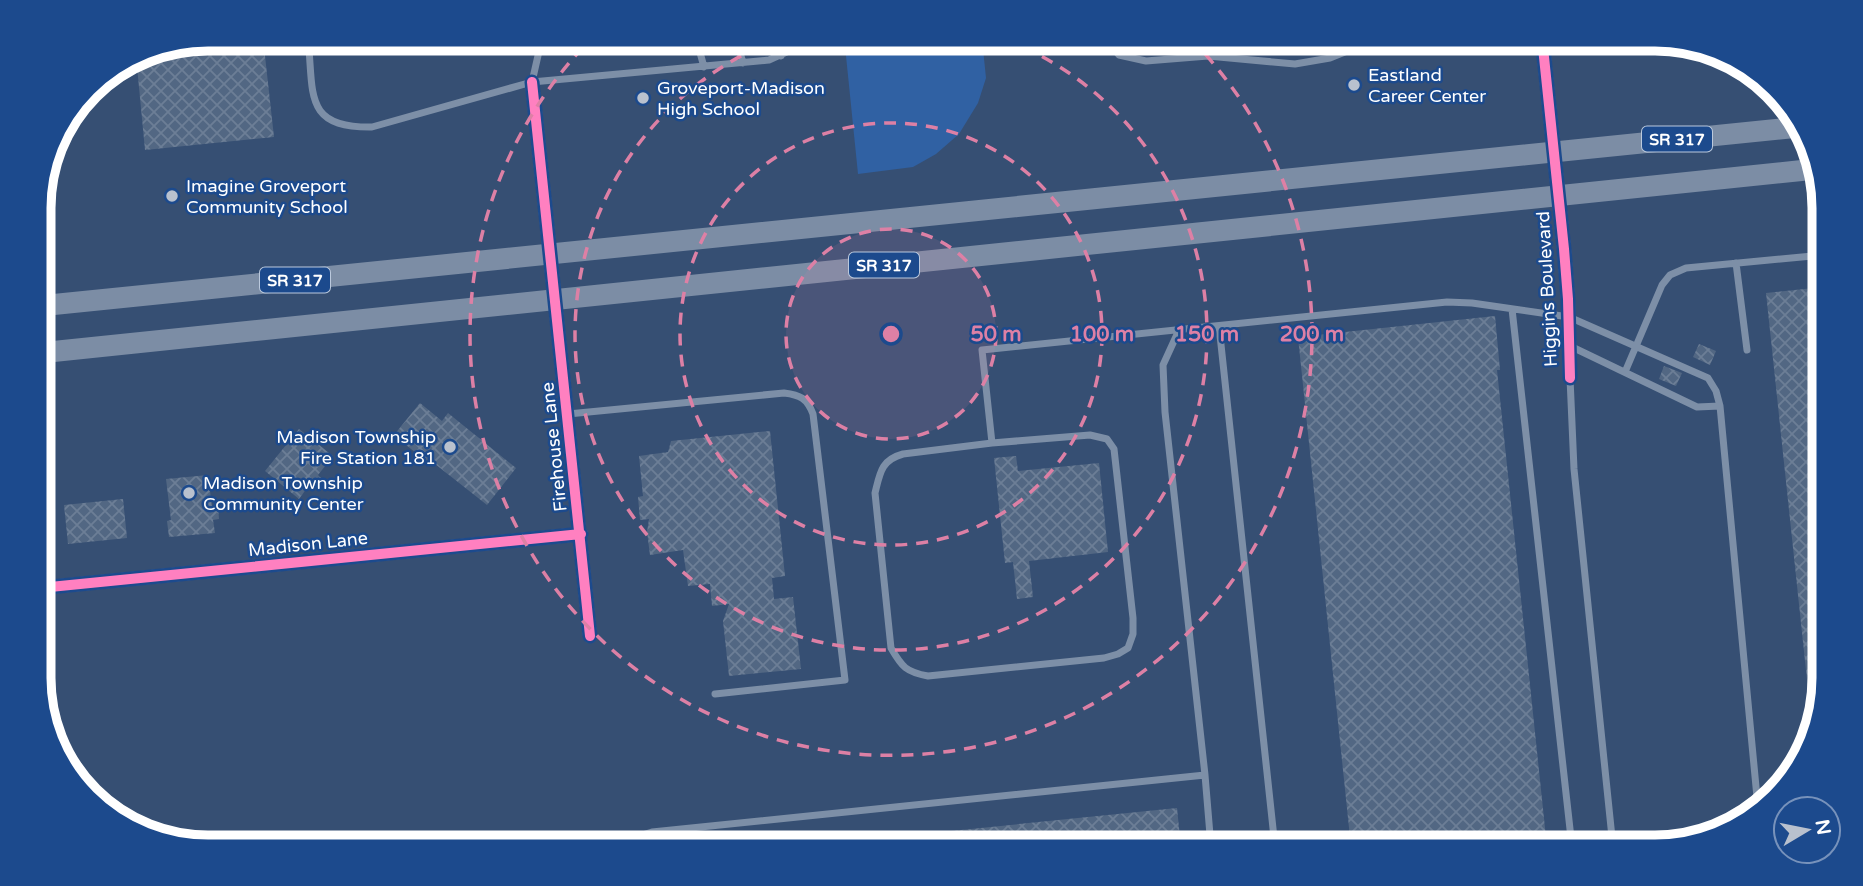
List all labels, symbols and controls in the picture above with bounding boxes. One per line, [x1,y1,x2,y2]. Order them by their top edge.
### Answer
place label: Eastland Career Center [1368,64,1486,107]
place label: Groveport-Madison High School [657,77,825,120]
marker: Eastland Career Center [1346,77,1362,93]
marker: Groveport-Madison High School [635,90,651,106]
road number: SR 317 [1642,127,1712,152]
place label: Imagine Groveport Community School [186,175,348,218]
marker: Imagine Groveport Community School [164,188,180,204]
street label: Higgins Boulevard [1532,211,1562,367]
road number: SR 317 [849,252,919,278]
road number: SR 317 [260,268,330,292]
centre of rings [879,322,903,346]
text: 50 m [970,322,1022,347]
text: 100 m [1070,322,1134,347]
text: 150 m [1175,322,1239,347]
text: 200 m [1280,322,1344,347]
street label: Firehouse Lane [536,381,572,513]
place label: Madison Township Fire Station 181 [276,426,436,469]
marker: Madison Township Fire Station 181 [442,439,458,455]
place label: Madison Township Community Center [203,472,364,515]
marker: Madison Township Community Center [181,485,197,501]
street label: Madison Lane [247,527,369,561]
north arrow [1772,795,1842,865]
text: N [1811,818,1835,837]

